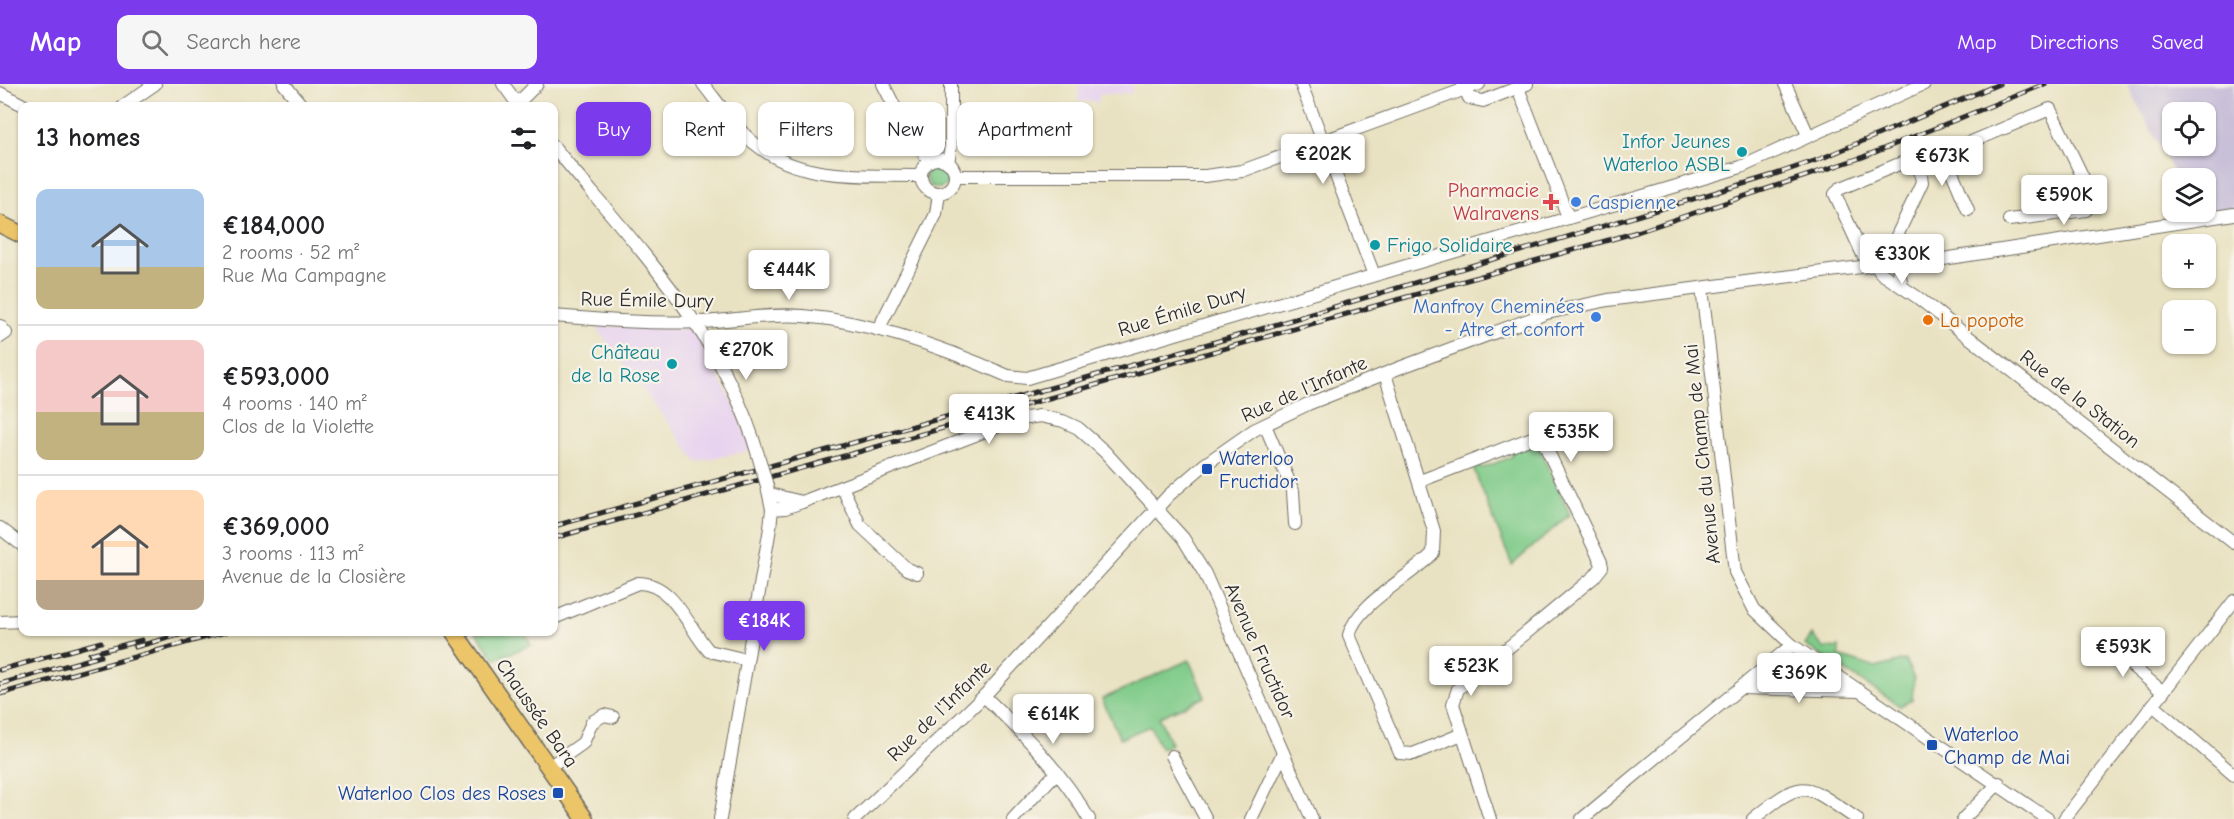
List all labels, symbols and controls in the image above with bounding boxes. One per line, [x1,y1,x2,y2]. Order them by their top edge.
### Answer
search box [117,15,537,69]
text: Map [30,26,81,58]
icon: search [138,26,171,59]
text: Search here [186,29,301,55]
text: Map [1957,30,1997,54]
text: Directions [2030,30,2119,54]
text: Saved [2152,30,2204,54]
chip: Buy [576,102,651,156]
chip: Rent [663,102,746,156]
chip: Filters [758,102,854,156]
chip: New [866,102,945,156]
chip: Apartment [957,102,1093,156]
map controls [2162,102,2216,354]
button: locate [2162,102,2216,156]
icon: filters [507,122,540,155]
text: 13 homes [36,123,140,153]
place label: Infor Jeunes Waterloo ASBL [1603,130,1730,176]
pin: €202K [1281,134,1365,185]
pin: €673K [1900,136,1984,187]
text: €202K [1295,142,1351,165]
text: €673K [1915,144,1969,167]
marker: Infor Jeunes Waterloo ASBL [1735,145,1749,159]
button: layers [2162,168,2216,222]
pin: €590K [2022,175,2106,226]
place label: Pharmacie Walravens [1448,179,1539,225]
text: €590K [2035,183,2093,206]
place label: Caspienne [1588,191,1676,214]
marker: Pharmacie Walravens [1544,195,1558,209]
marker: Caspienne [1569,195,1583,209]
text: €184,000 [222,211,325,241]
icon: home [84,213,156,285]
place label: Frigo Solidaire [1387,234,1512,257]
pin: €330K [1860,234,1944,285]
button: + [2162,234,2216,288]
marker: Frigo Solidaire [1368,238,1382,252]
text: 2 rooms · 52 m² [222,241,359,264]
text: €330K [1874,242,1930,265]
pin: €444K [747,250,831,301]
text: €444K [762,258,816,281]
text: Rue Ma Campagne [222,264,386,287]
street label: Rue Émile Dury [1115,281,1249,341]
street label: Rue Émile Dury [580,287,714,313]
place label: Manfroy Cheminées - Atre et confort [1413,295,1585,341]
button: − [2162,300,2216,354]
place label: La popote [1940,309,2024,332]
marker: Manfroy Cheminées - Atre et confort [1589,310,1603,324]
marker: La popote [1921,313,1935,327]
pin: €270K [704,330,788,381]
text: €270K [718,338,774,361]
place label: Château de la Rose [571,341,660,387]
street label: Avenue du Champ de Mai [1679,343,1725,565]
street label: Rue de la Station [2015,345,2145,453]
street label: Rue de l'Infante [1238,351,1370,427]
marker: Château de la Rose [665,357,679,371]
text: €593,000 [222,362,330,392]
icon: home [84,364,156,436]
text: 4 rooms · 140 m² [222,392,367,415]
pin: €413K [947,394,1031,445]
text: €413K [963,402,1015,425]
pin: €535K [1529,412,1613,463]
text: Clos de la Violette [222,415,374,438]
text: €535K [1543,420,1599,443]
place label: Waterloo Fructidor [1219,447,1298,493]
marker: Waterloo Fructidor [1200,462,1214,476]
text: €369,000 [222,512,330,542]
icon: home [84,514,156,586]
text: 3 rooms · 113 m² [222,542,363,565]
text: Avenue de la Closière [222,565,406,588]
street label: Avenue Fructidor [1220,579,1300,723]
pin: €184K [722,601,806,652]
text: €184K [738,609,790,632]
pin: €593K [2081,627,2165,678]
text: €593K [2095,635,2151,658]
pin: €523K [1429,646,1513,697]
pin: €369K [1757,653,1841,704]
street label: Chaussée Bara [491,654,583,772]
text: €523K [1443,654,1499,677]
street label: Rue de l'Infante [882,656,996,766]
text: €369K [1771,661,1827,684]
pin: €614K [1011,694,1095,745]
text: €614K [1027,702,1079,725]
place label: Waterloo Champ de Mai [1944,723,2070,769]
marker: Waterloo Champ de Mai [1925,738,1939,752]
place label: Waterloo Clos des Roses [338,782,546,805]
marker: Waterloo Clos des Roses [551,786,565,800]

